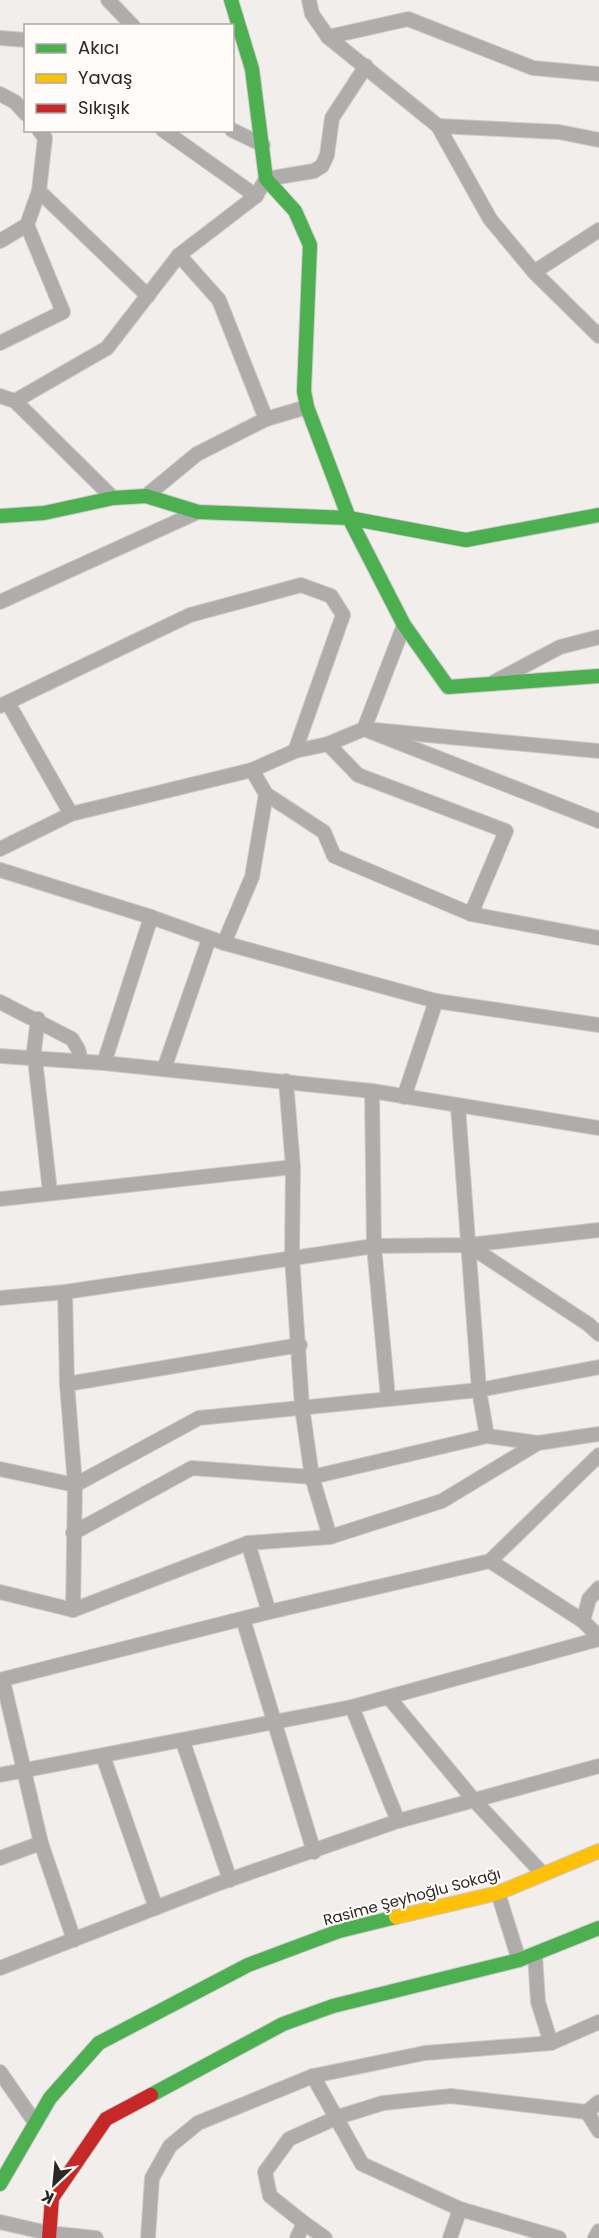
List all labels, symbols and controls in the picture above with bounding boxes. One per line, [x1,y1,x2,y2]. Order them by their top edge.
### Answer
legend [24,24,234,132]
text: Akıcı [78,35,119,60]
text: Yavaş [78,65,132,90]
text: Sıkışık [78,95,131,120]
street label: Rasime Şeyhoğlu Sokağı [321,1863,503,1930]
north arrow [24,2154,84,2214]
text: K [38,2184,58,2210]

